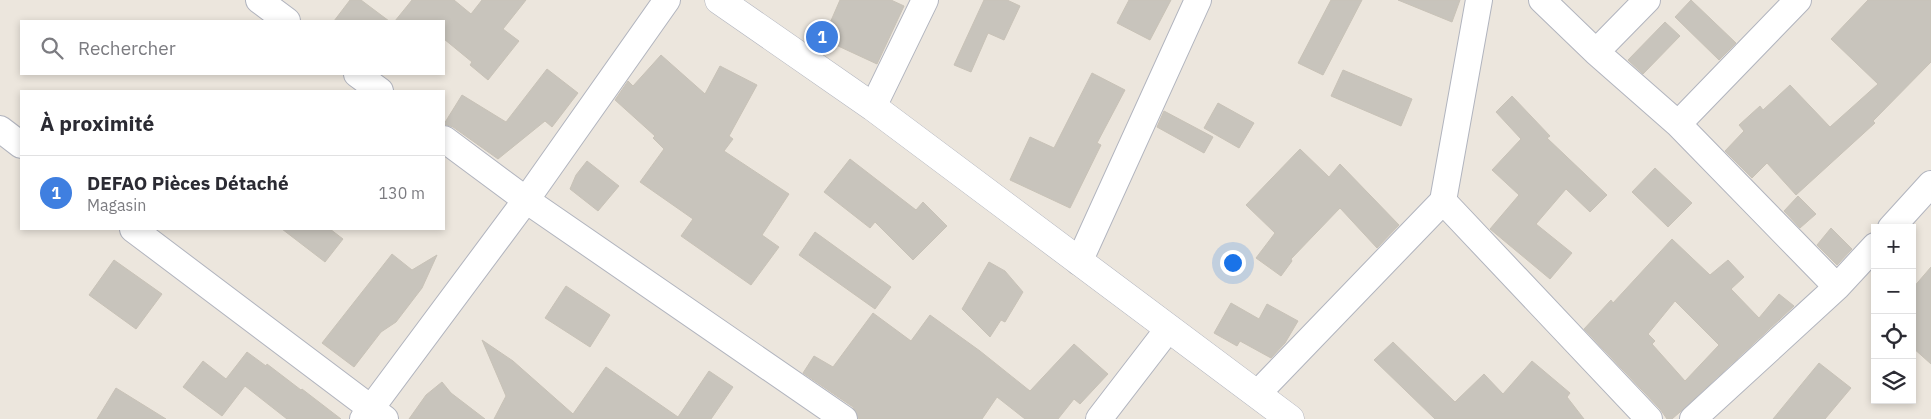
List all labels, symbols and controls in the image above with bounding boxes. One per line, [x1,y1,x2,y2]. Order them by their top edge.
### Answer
pin: 1 [806,18,838,56]
search box [20,20,445,75]
icon: search [38,34,66,62]
text: Rechercher [78,36,176,60]
text: À proximité [40,109,154,137]
text: DEFAO Pièces Détaché [87,171,289,195]
text: 1 [51,183,61,203]
text: 130 m [378,183,425,203]
text: Magasin [87,195,146,215]
map controls [1871,224,1916,404]
button: + [1871,224,1916,269]
your location [1220,250,1246,276]
button: − [1871,269,1916,314]
button: locate [1871,314,1916,359]
button: layers [1871,359,1916,404]

